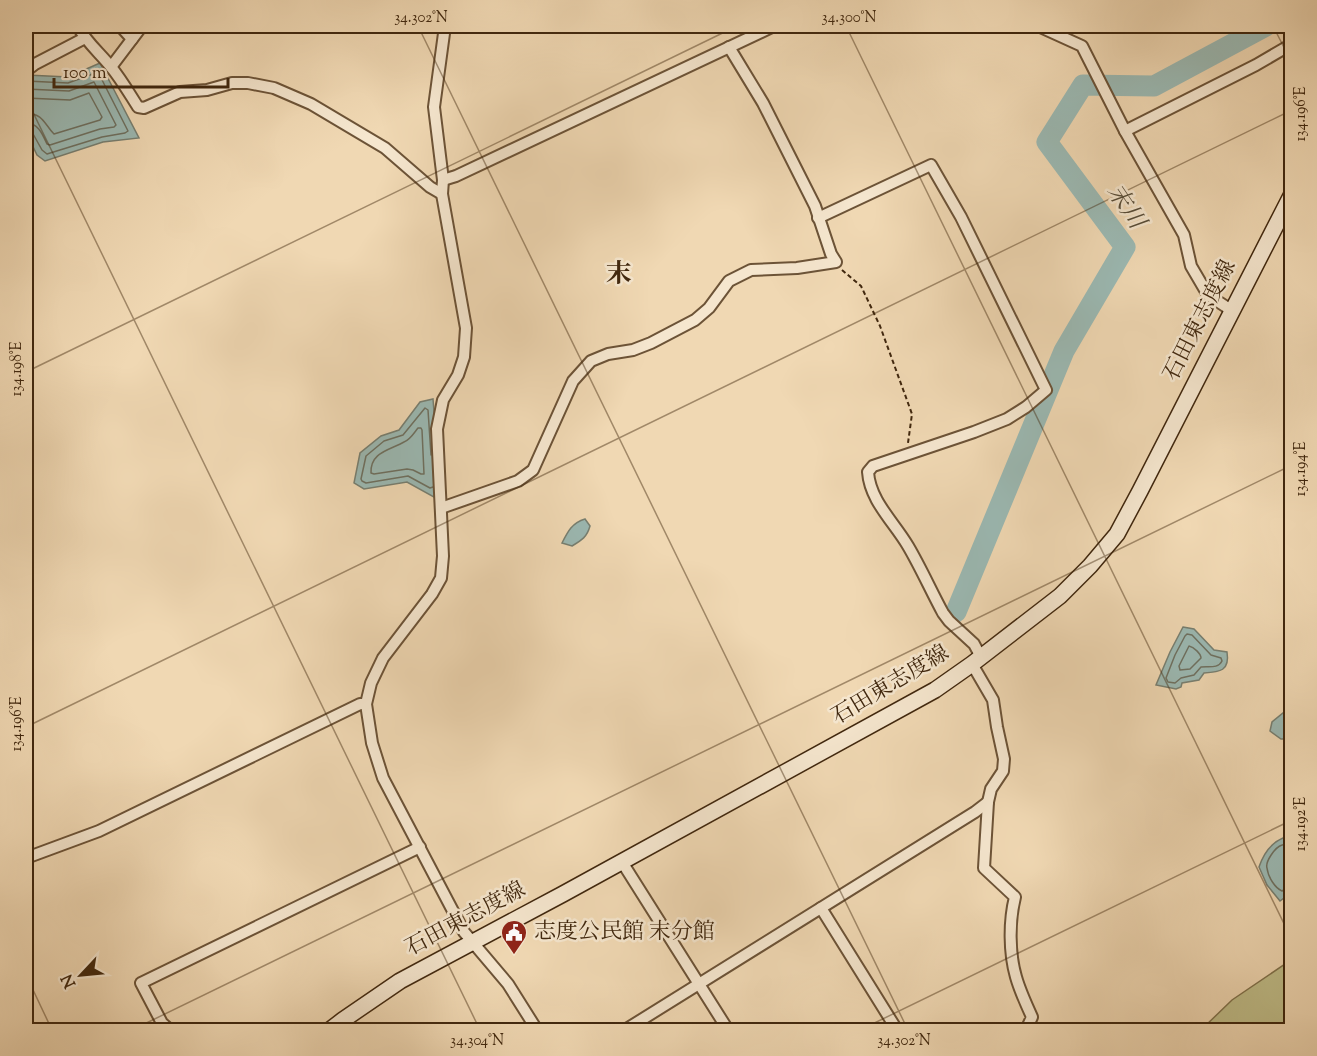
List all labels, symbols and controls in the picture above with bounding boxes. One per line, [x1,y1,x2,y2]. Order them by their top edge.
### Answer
text: 34.302°N [394,8,448,29]
text: 34.300°N [822,8,876,29]
scale bar [54,51,228,89]
text: 100 m [63,61,107,87]
text: 134.196°E [1291,86,1312,142]
water label: 末川 [1097,178,1154,239]
street label: 石田東志度線 [1157,255,1245,387]
district label: 末 [606,257,632,294]
text: 134.198°E [7,341,28,397]
text: 134.194°E [1291,441,1312,497]
street label: 石田東志度線 [826,638,956,734]
text: 134.196°E [7,696,28,752]
text: 134.192°E [1291,797,1312,851]
street label: 石田東志度線 [400,875,532,965]
place label: 志度公民館 末分館 [534,917,715,949]
public building icon: 志度公民館 末分館 [499,918,529,956]
north arrow [51,945,111,1005]
text: N [57,969,83,991]
text: 34.304°N [450,1031,504,1052]
text: 34.302°N [877,1031,931,1052]

